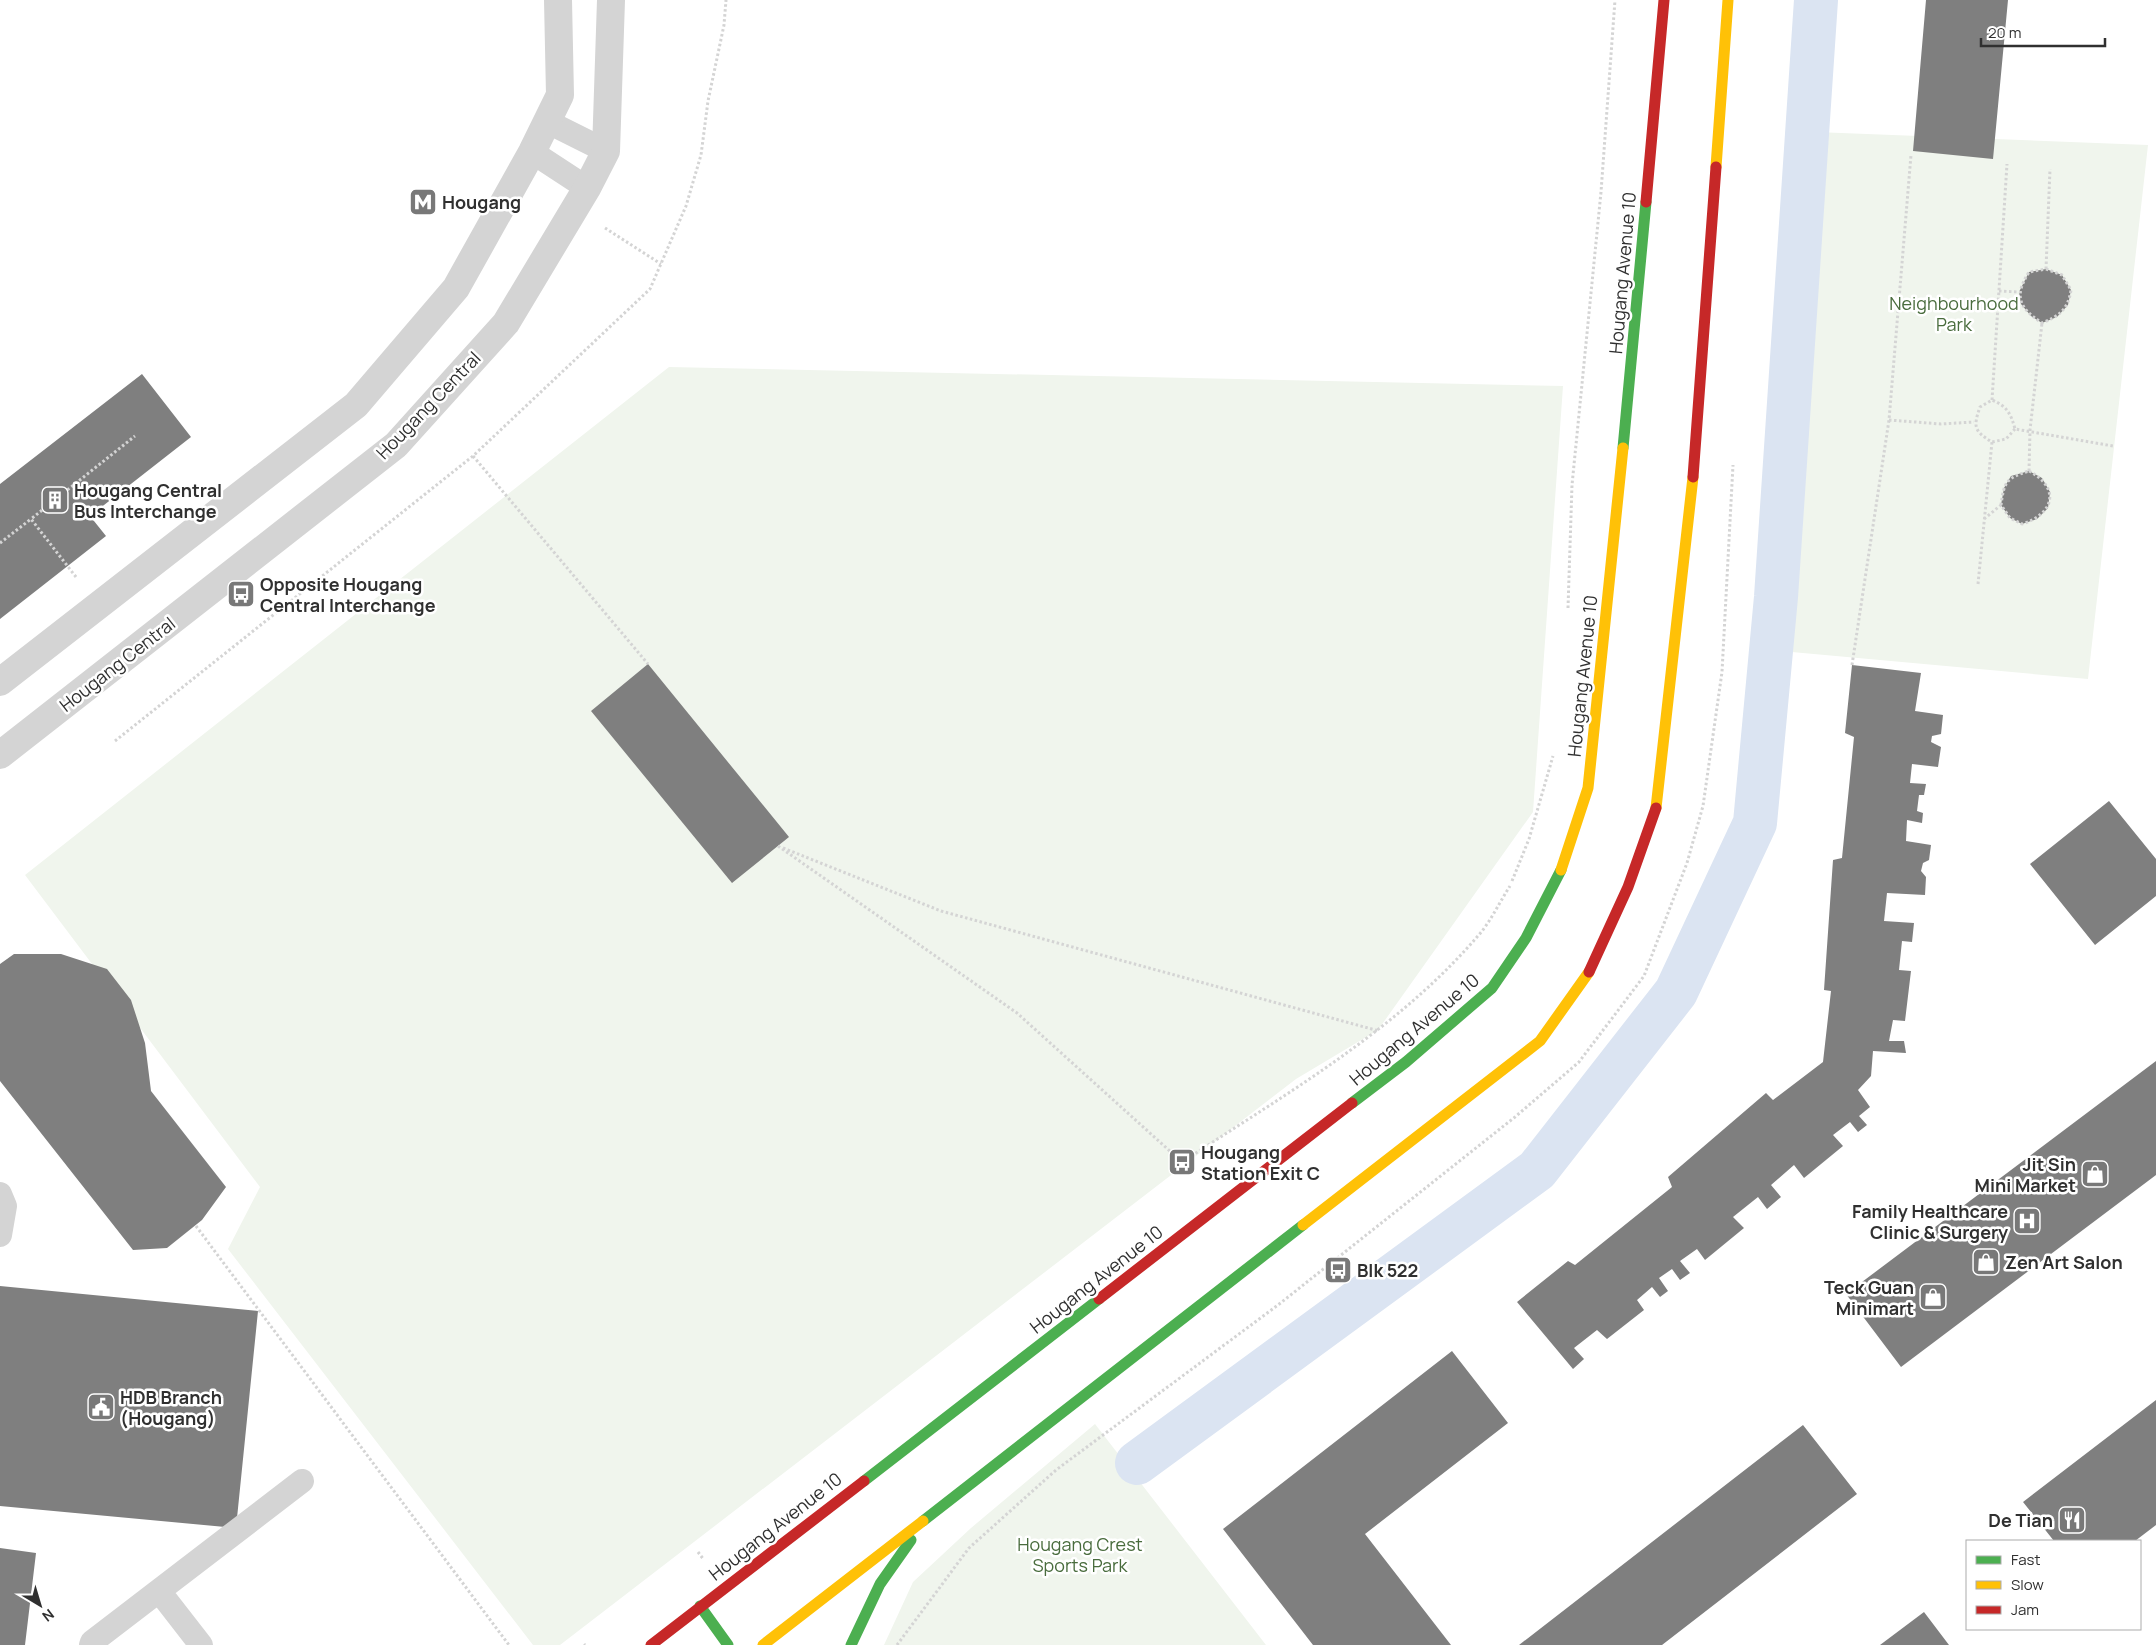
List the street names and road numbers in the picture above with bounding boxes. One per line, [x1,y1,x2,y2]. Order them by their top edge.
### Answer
street label: Hougang Avenue 10 [1603,191,1641,355]
street label: Hougang Central [371,346,485,464]
street label: Hougang Avenue 10 [1562,594,1602,758]
street label: Hougang Central [54,611,180,717]
street label: Hougang Avenue 10 [1344,968,1484,1090]
street label: Hougang Avenue 10 [1025,1220,1167,1338]
street label: Hougang Avenue 10 [704,1467,846,1585]

